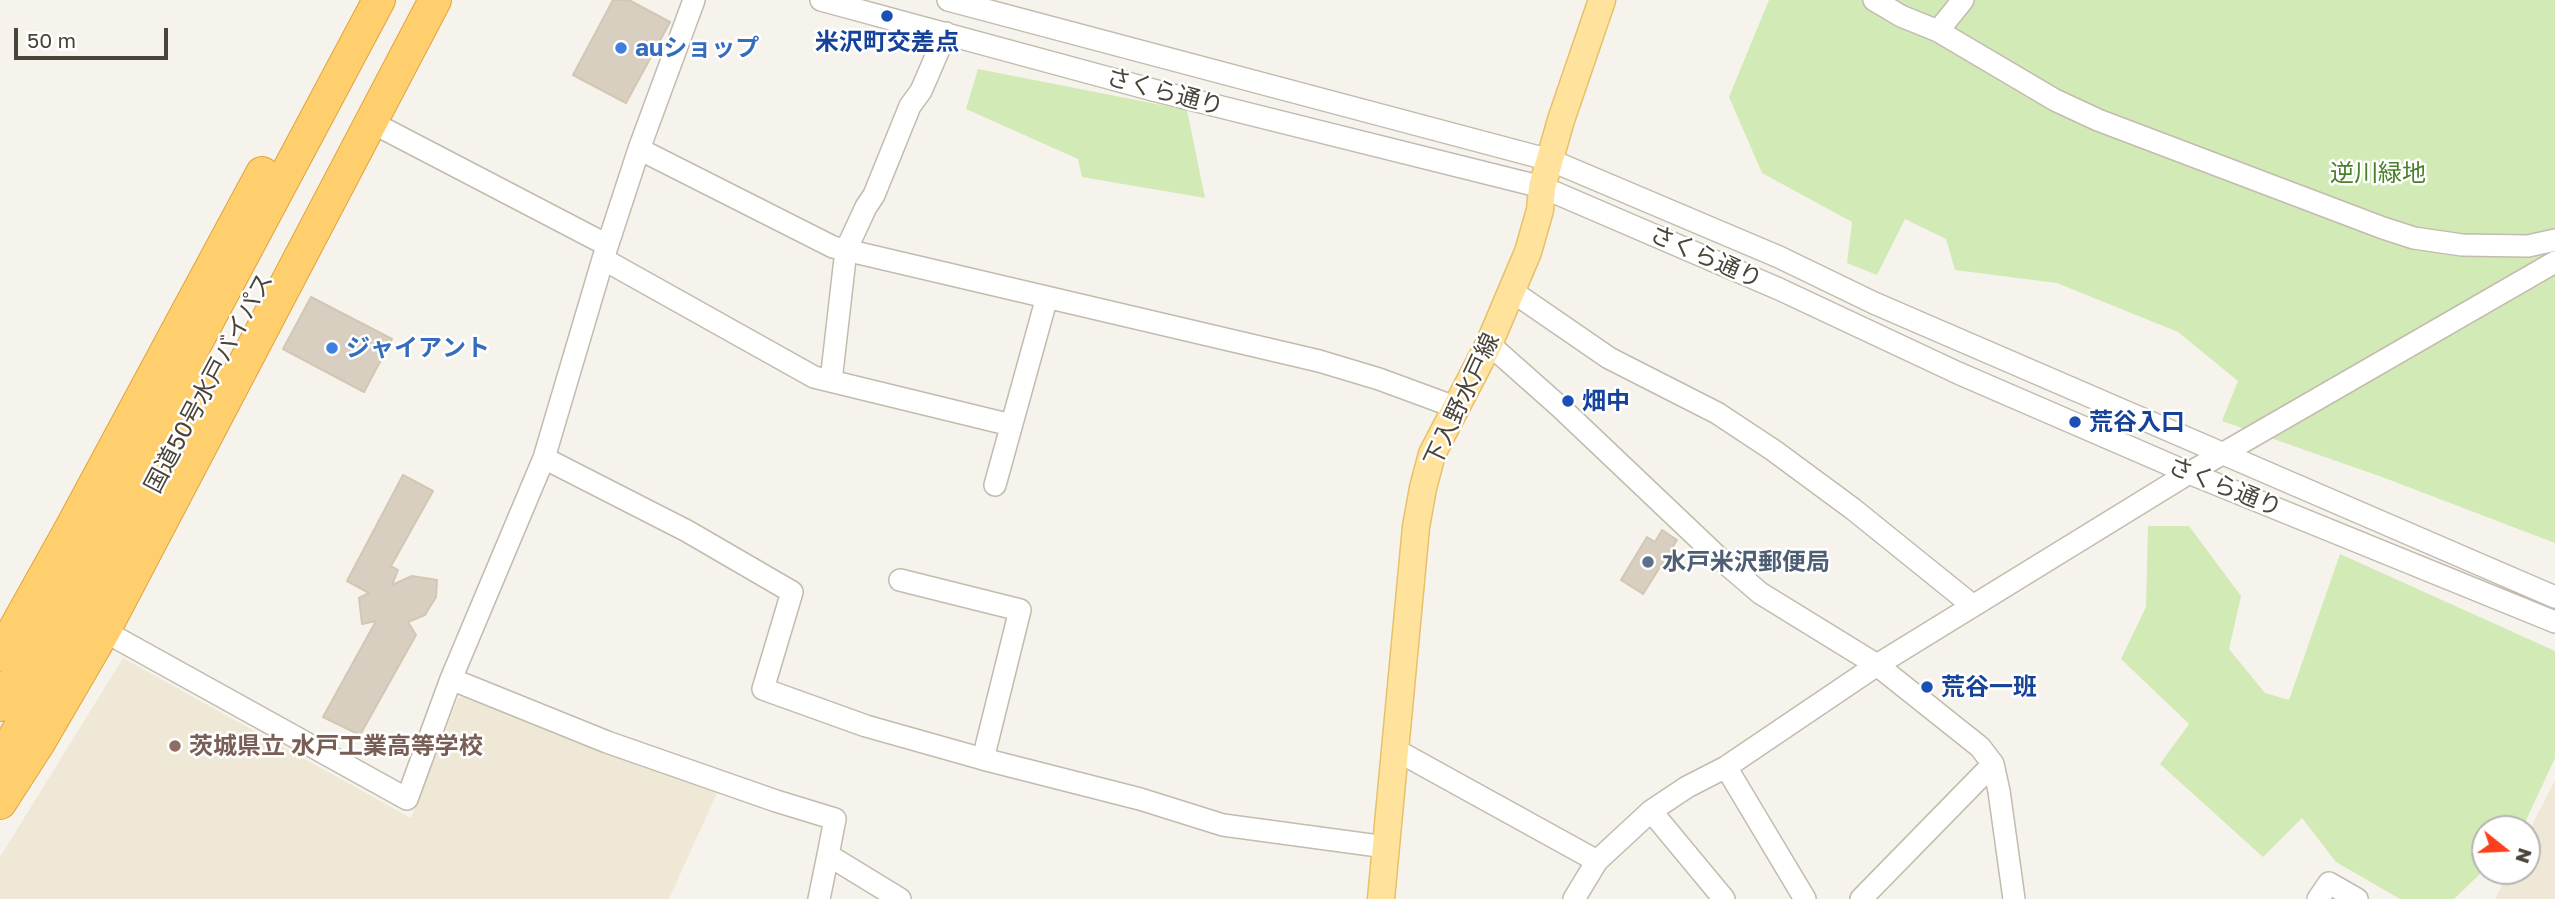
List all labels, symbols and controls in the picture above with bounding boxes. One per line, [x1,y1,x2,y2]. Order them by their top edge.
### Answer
marker: 米沢町交差点 [879,8,895,24]
scale bar [18,14,172,58]
text: 50 m [27,27,76,53]
place label: 米沢町交差点 [815,28,959,56]
place label: auショップ [635,34,759,62]
marker: auショップ [613,40,629,56]
street label: さくら通り [1103,63,1227,121]
park label: 逆川緑地 [2330,159,2426,187]
street label: さくら通り [1645,219,1767,295]
street label: 国道50号水戸バイパス [139,268,279,498]
street label: 下入野水戸線 [1419,329,1505,471]
place label: ジャイアント [346,334,490,362]
marker: ジャイアント [324,340,340,356]
place label: 畑中 [1582,387,1630,415]
marker: 畑中 [1560,393,1576,409]
place label: 荒谷入口 [2089,408,2185,436]
marker: 荒谷入口 [2067,414,2083,430]
street label: さくら通り [2164,451,2286,523]
place label: 水戸米沢郵便局 [1662,548,1830,576]
marker: 水戸米沢郵便局 [1640,554,1656,570]
place label: 荒谷一班 [1941,673,2037,701]
marker: 荒谷一班 [1919,679,1935,695]
place label: 茨城県立 水戸工業高等学校 [189,732,483,760]
marker: 茨城県立 水戸工業高等学校 [167,738,183,754]
north arrow [2471,815,2541,885]
text: N [2511,846,2538,866]

